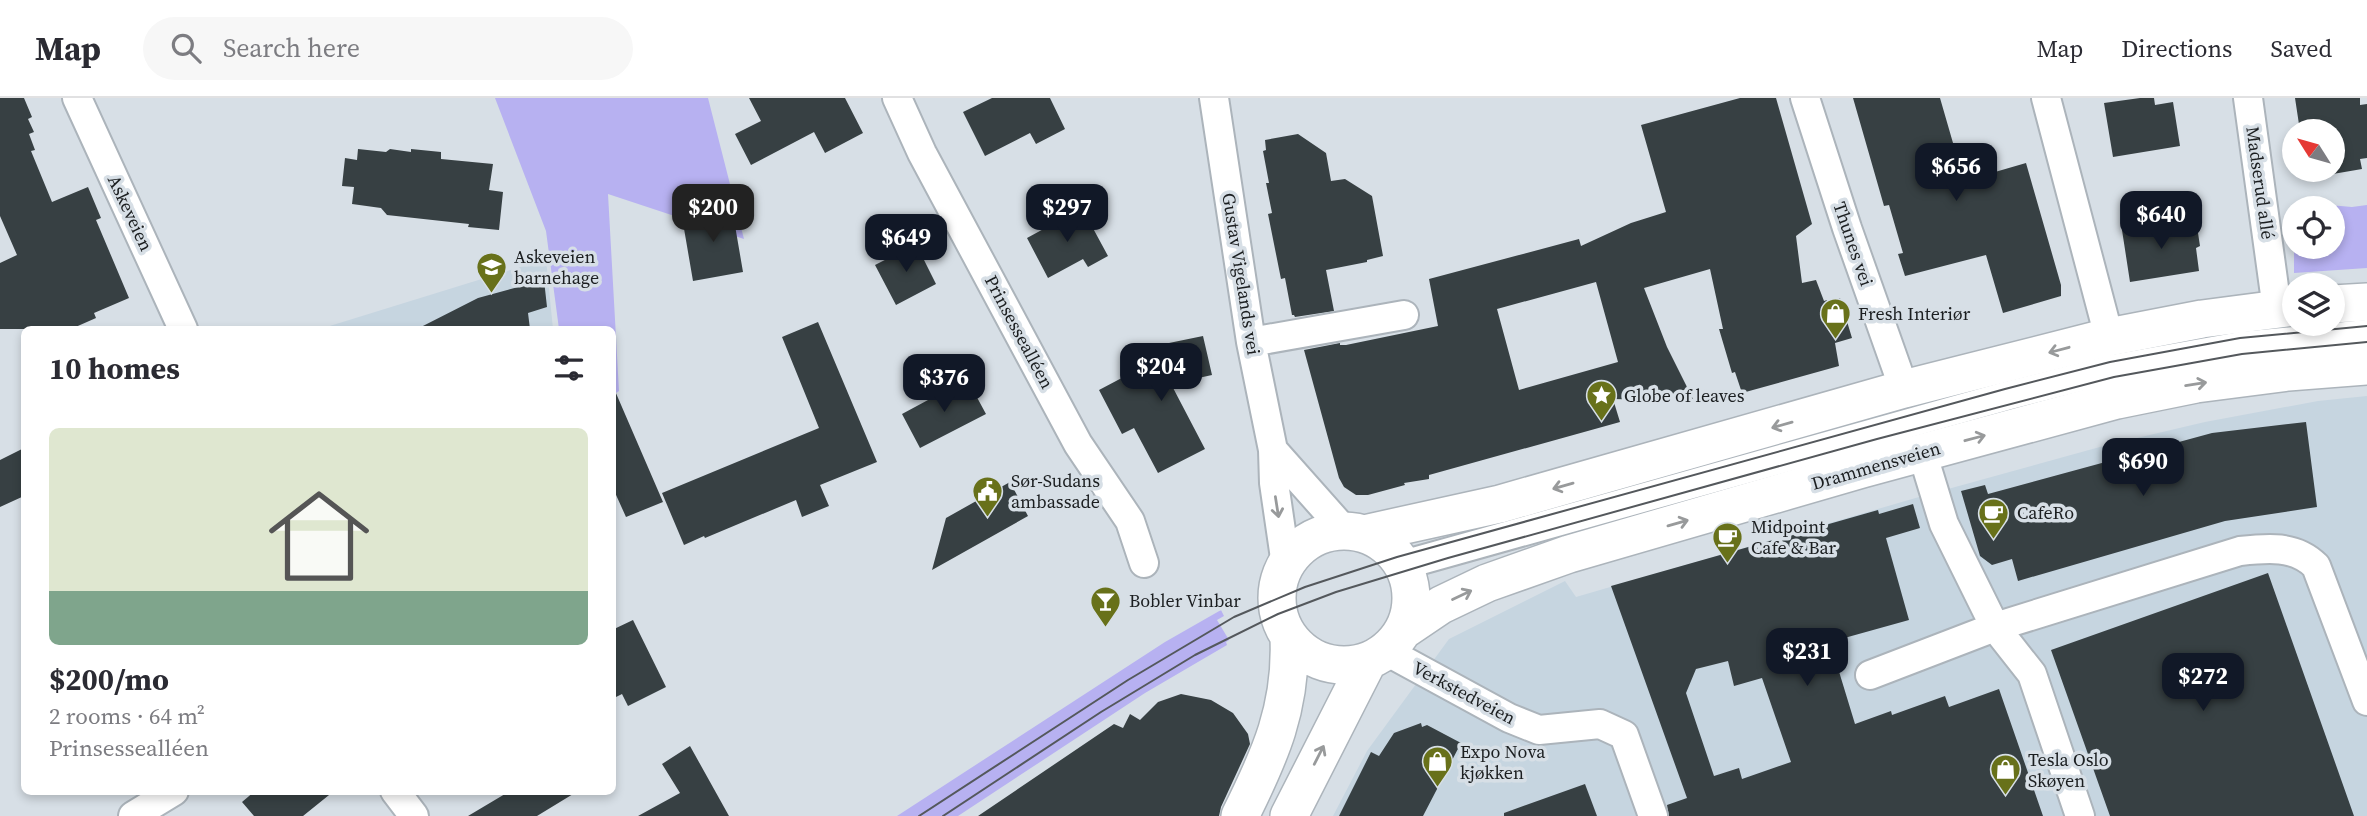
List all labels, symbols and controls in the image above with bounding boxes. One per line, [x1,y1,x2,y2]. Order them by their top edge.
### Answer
search box [143,17,633,80]
text: Map [35,26,101,71]
icon: search [167,29,205,67]
text: Search here [223,30,360,66]
text: Map [2036,32,2083,65]
text: Directions [2121,32,2232,65]
text: Saved [2270,32,2332,65]
north arrow [2282,119,2345,182]
map controls [2282,119,2345,336]
street label: Madserud allé [2240,125,2281,241]
pin: $656 [1915,144,1997,203]
text: $656 [1931,150,1981,182]
street label: Askeveien [102,171,159,255]
pin: $200 [672,184,754,244]
pin: $297 [1026,184,1108,244]
text: $200 [688,191,738,223]
text: $297 [1042,191,1092,223]
street label: Gustav Vigelands vei [1216,191,1267,357]
pin: $640 [2120,192,2202,251]
button: locate [2282,196,2345,259]
street label: Thunes vei [1827,198,1880,289]
text: $640 [2136,198,2186,230]
pin: $649 [865,214,947,274]
text: $649 [881,221,931,253]
place label: Askeveien barnehage [514,244,599,290]
school or university icon: Askeveien barnehage [474,250,508,294]
street label: Prinsessealléen [979,271,1060,393]
button: layers [2282,273,2345,336]
shop icon: Fresh Interiør [1818,297,1852,341]
place label: Fresh Interiør [1858,301,1971,326]
pin: $204 [1120,344,1202,403]
one-way arrow [2048,344,2071,357]
text: 10 homes [49,348,180,389]
icon: filters [550,349,588,387]
text: $204 [1136,350,1186,382]
pin: $376 [903,354,985,414]
text: $376 [919,361,969,393]
one-way arrow [2184,377,2207,390]
place icon: Globe of leaves [1584,379,1618,423]
place label: Globe of leaves [1624,383,1745,408]
one-way arrow [1772,419,1794,432]
one-way arrow [1964,431,1986,444]
street label: Drammensveien [1809,435,1943,496]
pin: $690 [2102,438,2184,498]
text: $690 [2118,445,2168,477]
place label: Sør-Sudans ambassade [1011,468,1100,514]
icon: home [256,473,382,599]
public building icon: Sør-Sudans ambassade [971,474,1005,518]
one-way arrow [1552,480,1575,493]
one-way arrow [1271,495,1284,518]
cafe icon: CafeRo [1977,496,2011,540]
place label: CafeRo [2017,500,2074,525]
place label: Midpoint Cafe & Bar [1751,514,1837,560]
one-way arrow [1666,515,1688,528]
cafe icon: Midpoint Cafe & Bar [1711,520,1745,564]
bar icon: Bobler Vinbar [1089,584,1123,628]
place label: Bobler Vinbar [1129,588,1241,613]
one-way arrow [1451,588,1472,601]
pin: $231 [1766,628,1848,688]
text: $231 [1782,635,1832,667]
pin: $272 [2162,654,2244,713]
street label: Verkstedveien [1408,655,1520,730]
text: $200/mo [49,659,169,700]
text: $272 [2178,660,2228,692]
text: 2 rooms · 64 m² [49,700,205,732]
text: Prinsessealléen [49,732,209,764]
place label: Expo Nova kjøkken [1460,739,1546,785]
one-way arrow [1313,745,1327,766]
shop icon: Expo Nova kjøkken [1420,745,1454,789]
place label: Tesla Oslo Skøyen [2028,747,2109,793]
shop icon: Tesla Oslo Skøyen [1988,753,2022,797]

